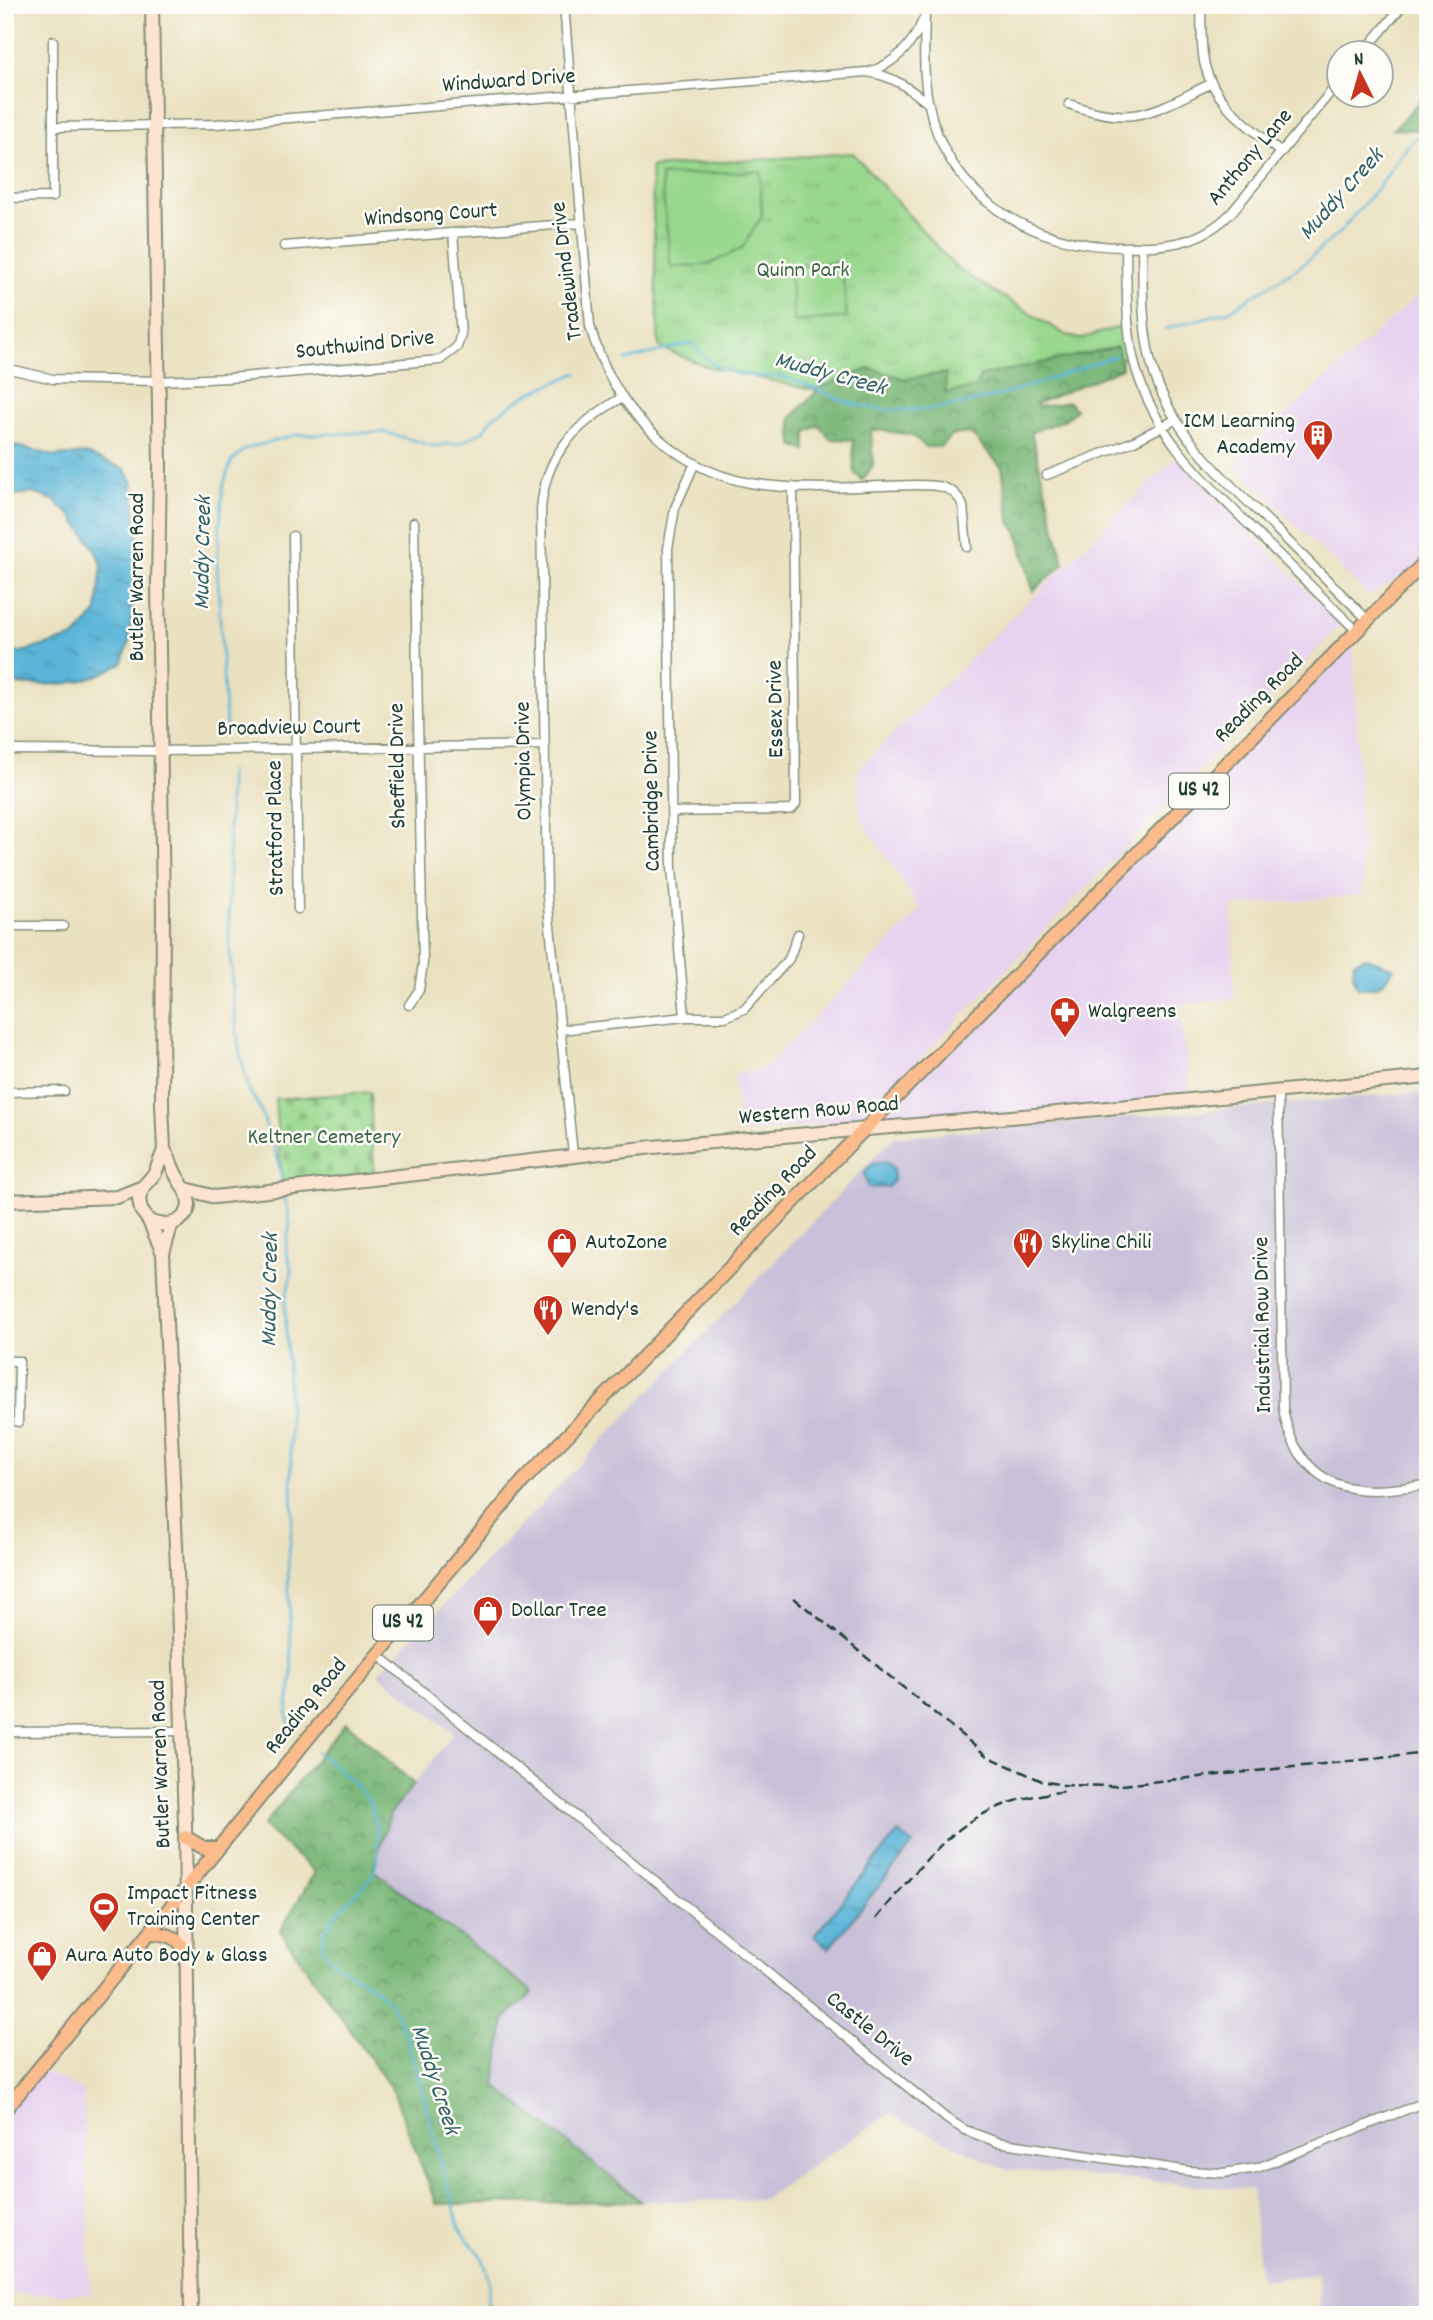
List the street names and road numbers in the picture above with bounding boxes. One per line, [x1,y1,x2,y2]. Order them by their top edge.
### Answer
street label: Windward Drive [441,61,577,103]
street label: Anthony Lane [1200,102,1302,214]
street label: Windsong Court [363,195,499,237]
street label: Tradewind Drive [543,200,593,342]
street label: Southwind Drive [294,322,436,370]
street label: Butler Warren Road [122,493,155,661]
street label: Reading Road [1207,646,1313,752]
street label: Essex Drive [760,660,794,758]
street label: Olympia Drive [507,701,543,821]
street label: Sheffield Drive [381,703,417,829]
street label: Broadview Court [217,711,361,747]
street label: Cambridge Drive [635,730,671,872]
street label: Stratford Place [259,760,295,896]
road number: US 42 [1169,774,1229,808]
street label: Western Row Road [738,1089,900,1135]
street label: Reading Road [722,1139,826,1245]
street label: Industrial Row Drive [1246,1236,1282,1414]
road number: US 42 [373,1606,433,1640]
street label: Reading Road [258,1652,356,1762]
street label: Butler Warren Road [143,1679,181,1849]
street label: Castle Drive [818,1984,920,2076]

